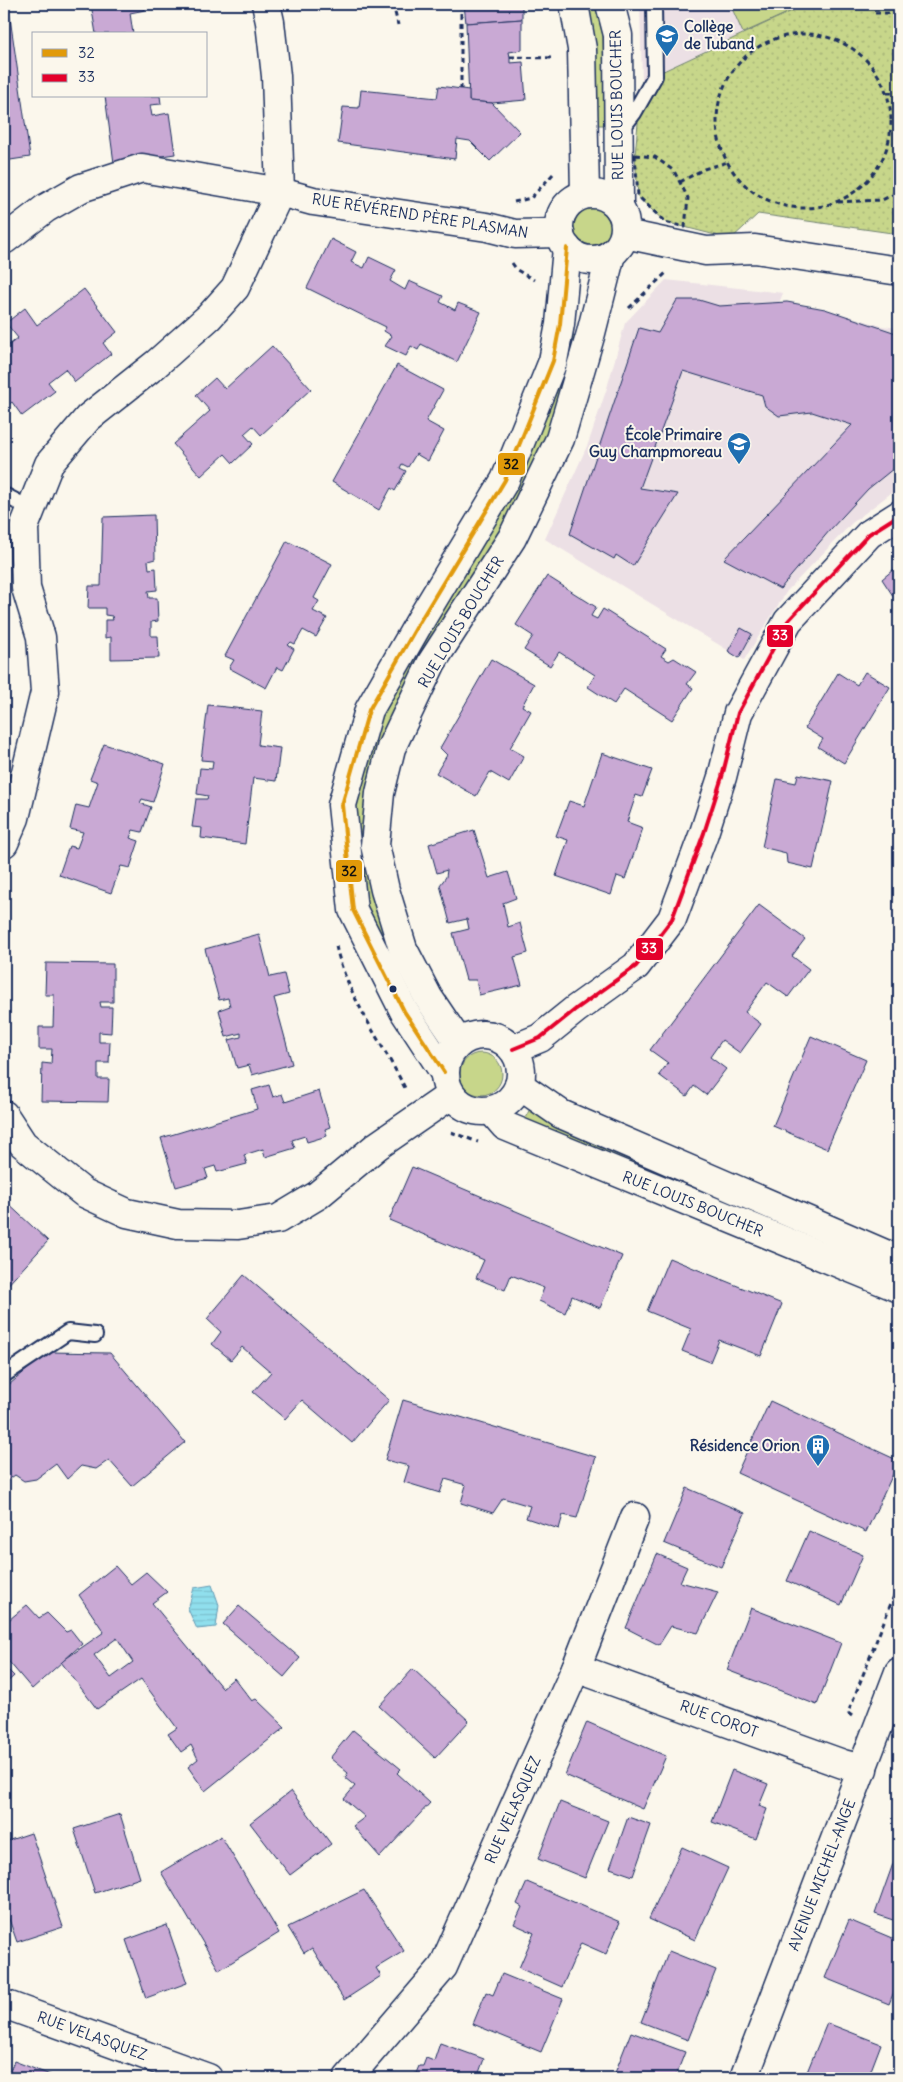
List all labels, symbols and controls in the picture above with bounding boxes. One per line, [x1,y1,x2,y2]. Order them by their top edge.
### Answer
place label: Collège de Tuband [684,17,754,53]
school or university icon: Collège de Tuband [654,23,680,57]
street label: RUE LOUIS BOUCHER [606,29,627,180]
legend [32,32,208,98]
text: 32 [78,43,95,62]
text: 33 [78,67,95,86]
street label: RUE RÉVÉREND PÈRE PLASMAN [311,189,530,242]
place label: École Primaire Guy Champmoreau [589,424,722,462]
school or university icon: École Primaire Guy Champmoreau [726,431,752,465]
line badge: 32 [497,452,526,476]
text: 32 [503,455,519,473]
street label: RUE LOUIS BOUCHER [414,552,508,691]
line badge: 33 [766,624,794,648]
text: 33 [772,626,788,644]
line badge: 32 [335,859,363,883]
text: 32 [341,862,357,880]
line badge: 33 [635,937,664,961]
text: 33 [641,939,657,957]
unlabelled marker [388,984,398,994]
street label: RUE LOUIS BOUCHER [620,1167,767,1241]
building icon: Résidence Orion [805,1433,831,1467]
place label: Résidence Orion [690,1436,800,1455]
street label: RUE COROT [677,1696,761,1742]
street label: RUE VELASQUEZ [480,1753,545,1866]
street label: AVENUE MICHEL-ANGE [784,1796,859,1954]
street label: RUE VELASQUEZ [35,2007,150,2064]

